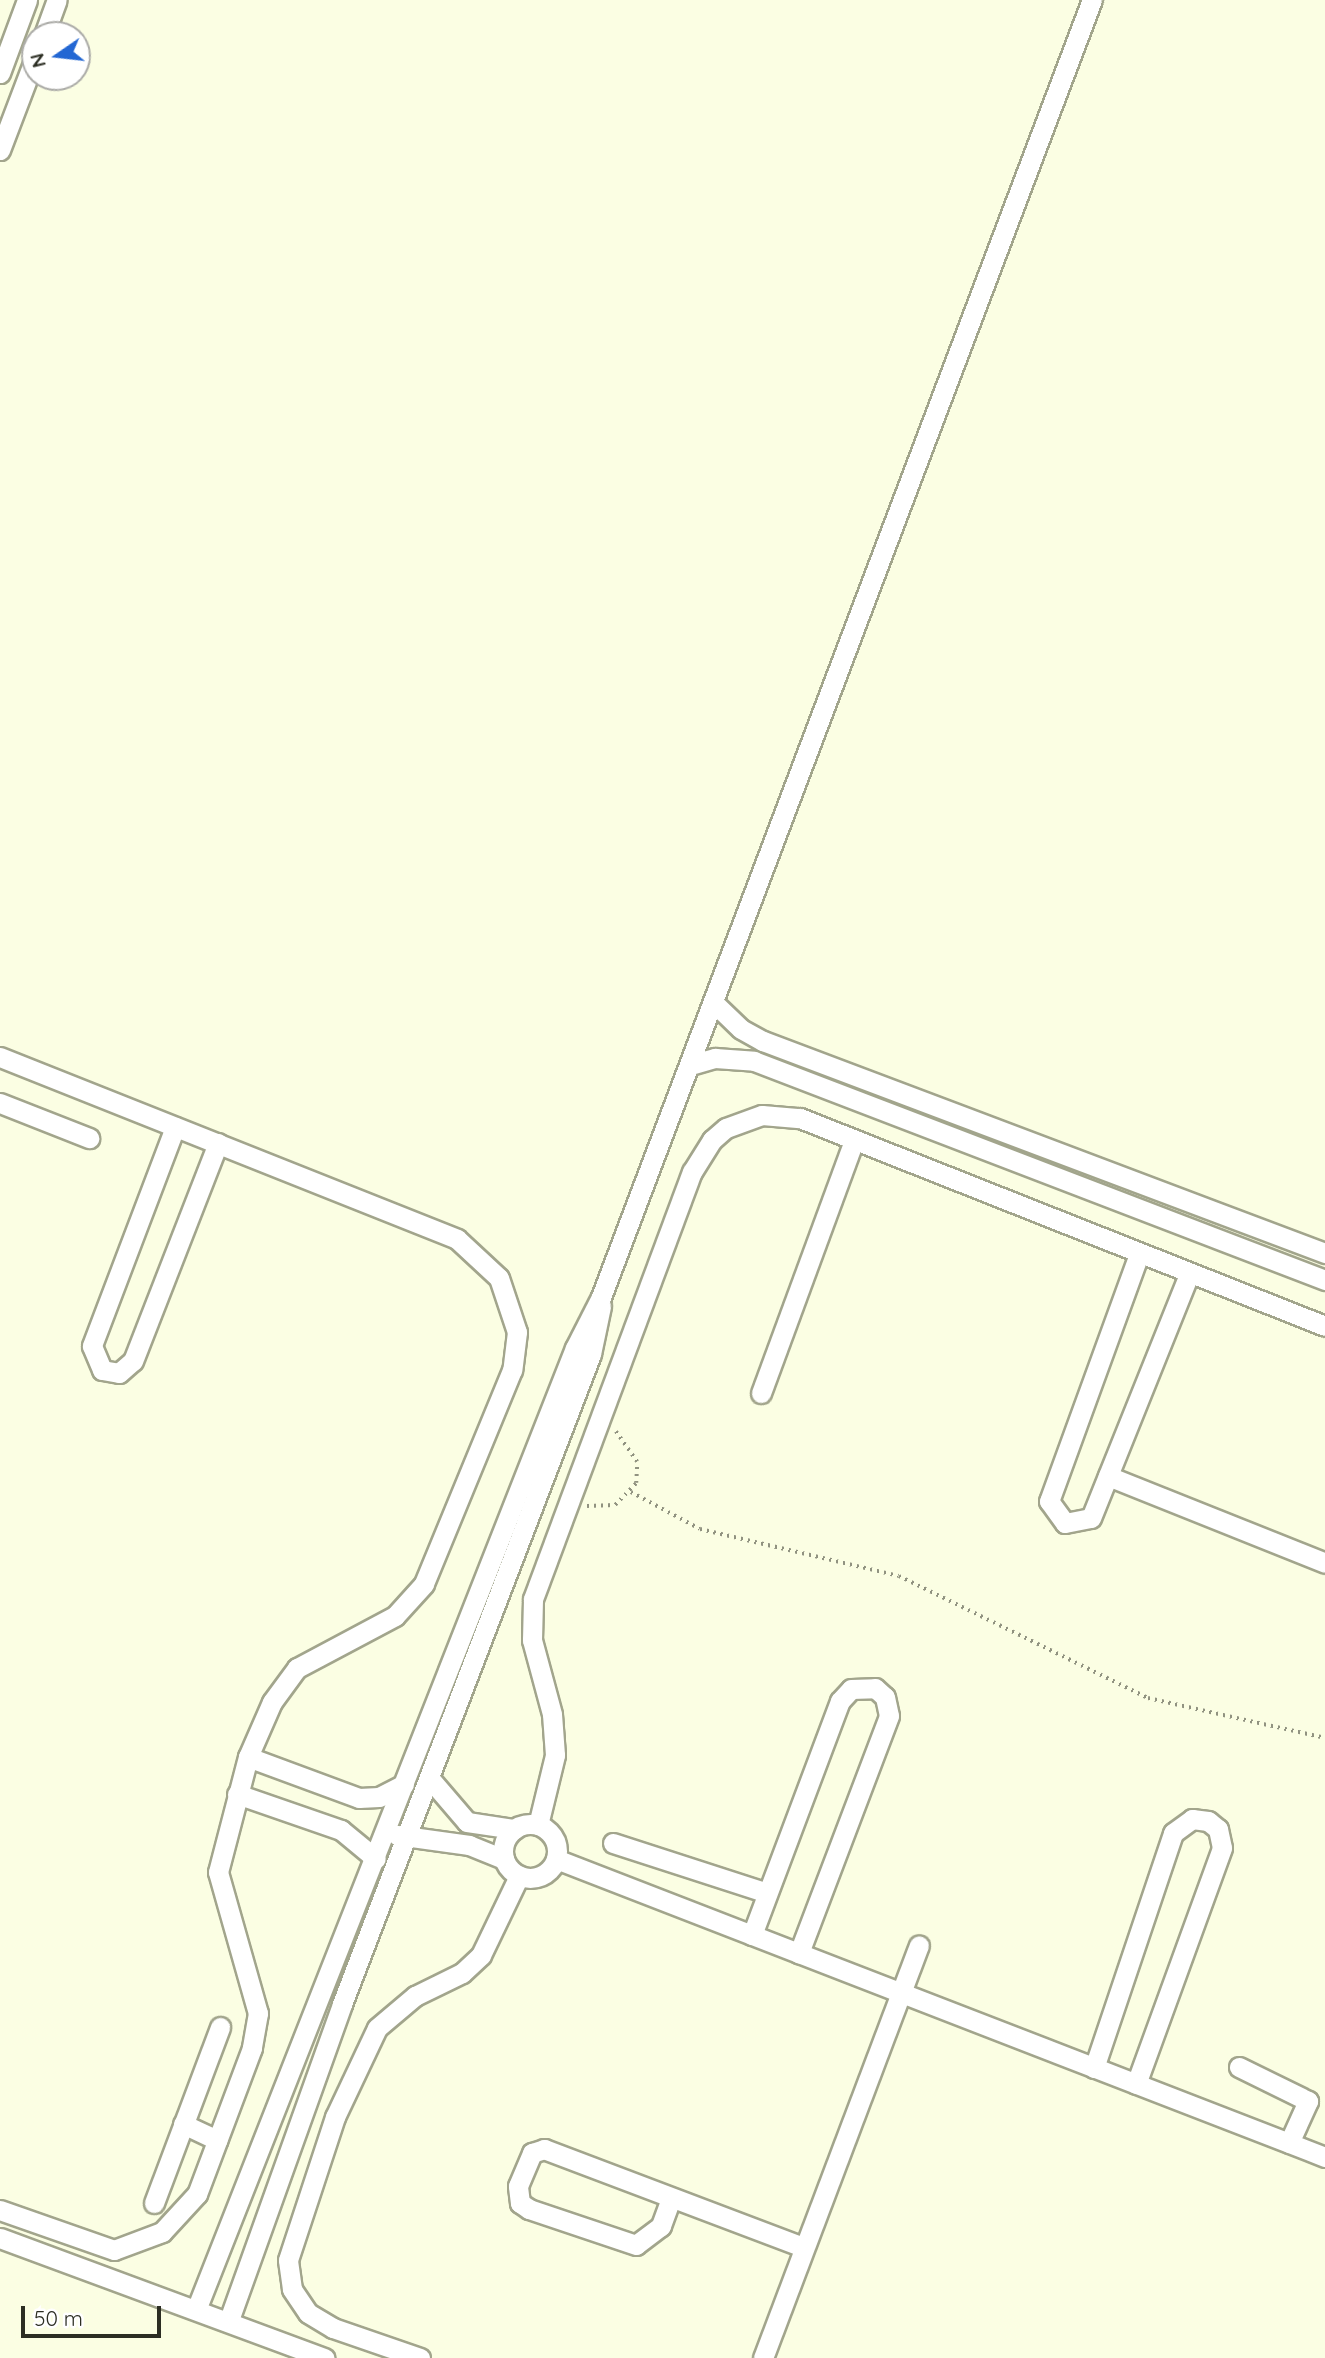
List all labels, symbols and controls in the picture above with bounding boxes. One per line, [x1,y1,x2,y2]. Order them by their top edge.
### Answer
north arrow [21,21,91,91]
text: N [24,51,51,70]
scale bar [24,2292,164,2336]
text: 50 m [34,2305,83,2331]

